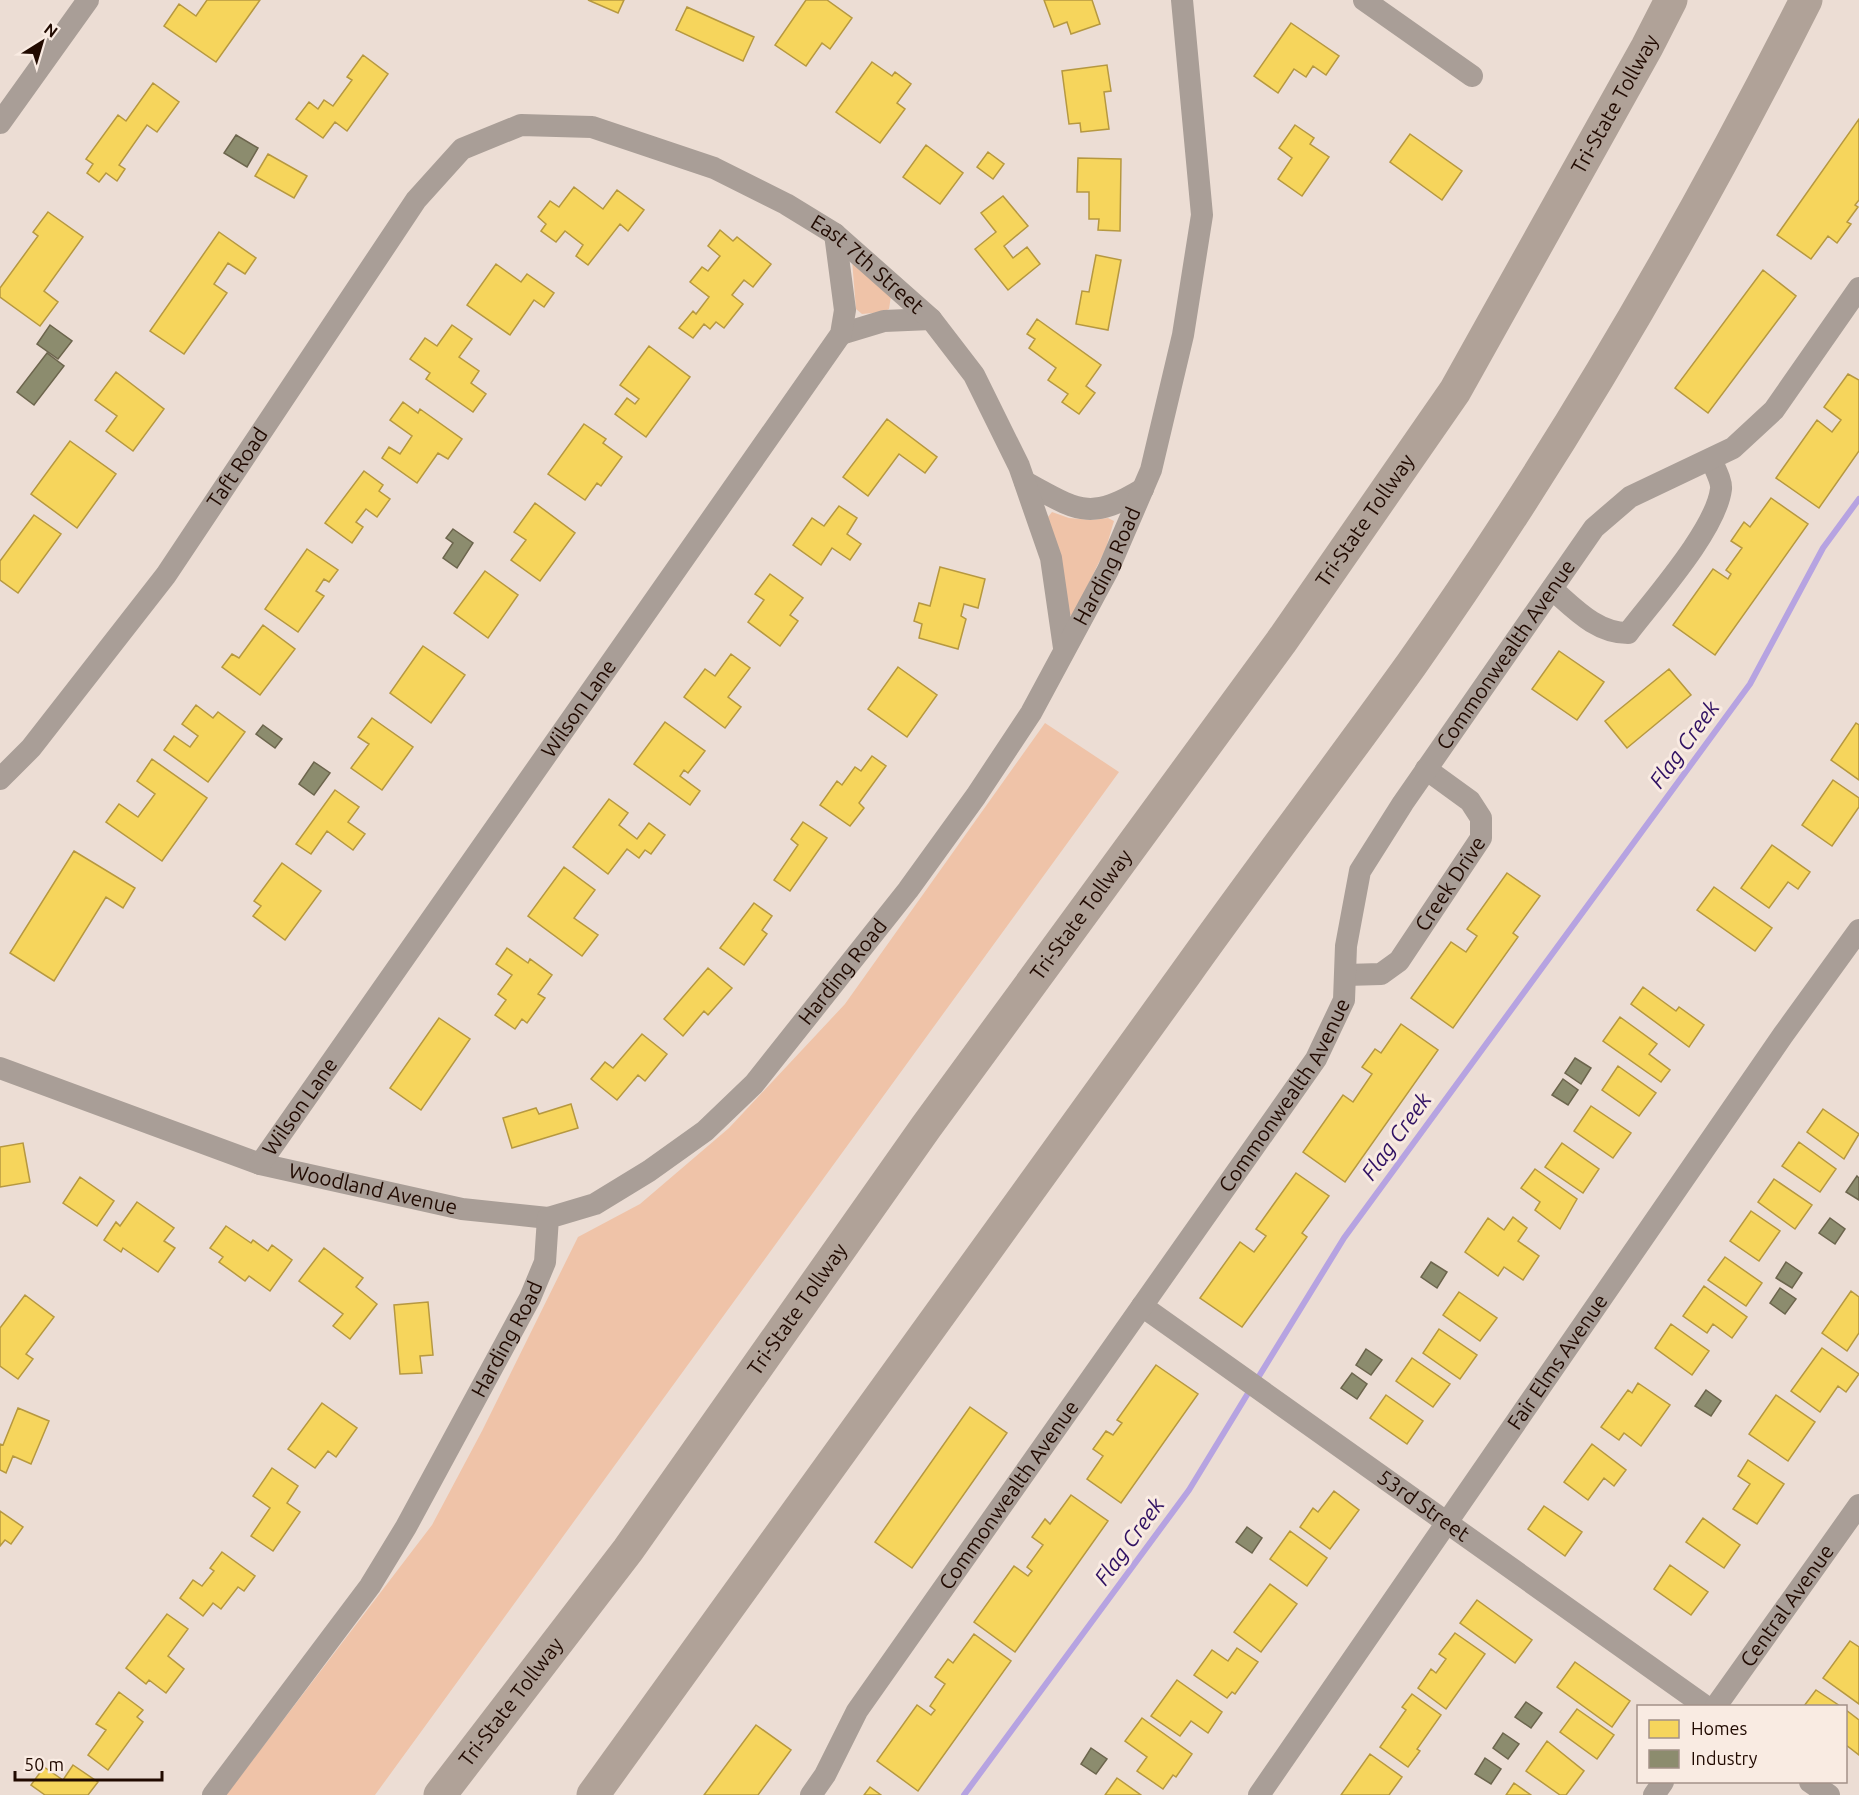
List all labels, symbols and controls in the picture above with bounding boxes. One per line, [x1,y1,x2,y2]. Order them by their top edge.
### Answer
north arrow [12,12,72,72]
text: N [41,19,61,41]
street label: Tri-State Tollway [1566,30,1662,178]
street label: East 7th Street [807,209,929,318]
street label: Taft Road [201,423,272,512]
street label: Tri-State Tollway [1310,449,1419,591]
street label: Harding Road [1068,503,1145,629]
street label: Commonwealth Avenue [1431,555,1579,754]
street label: Wilson Lane [536,654,620,761]
water label: Flag Creek [1644,695,1724,792]
street label: Creek Drive [1409,831,1490,935]
street label: Tri-State Tollway [1025,844,1136,984]
street label: Harding Road [793,914,891,1029]
street label: Commonwealth Avenue [1213,994,1354,1196]
street label: Wilson Lane [257,1053,342,1160]
water label: Flag Creek [1356,1087,1436,1184]
street label: Woodland Avenue [287,1158,460,1219]
street label: Tri-State Tollway [742,1238,851,1380]
street label: Harding Road [466,1277,547,1401]
street label: Fair Elms Avenue [1502,1289,1612,1434]
street label: Commonwealth Avenue [933,1395,1083,1594]
street label: 53rd Street [1373,1464,1475,1546]
water label: Flag Creek [1089,1492,1169,1589]
street label: Central Avenue [1735,1539,1838,1671]
street label: Tri-State Tollway [453,1632,567,1771]
legend [1637,1705,1847,1783]
text: Homes [1691,1718,1748,1738]
scale bar [15,1744,162,1782]
text: Industry [1691,1748,1758,1768]
text: 50 m [24,1754,64,1774]

